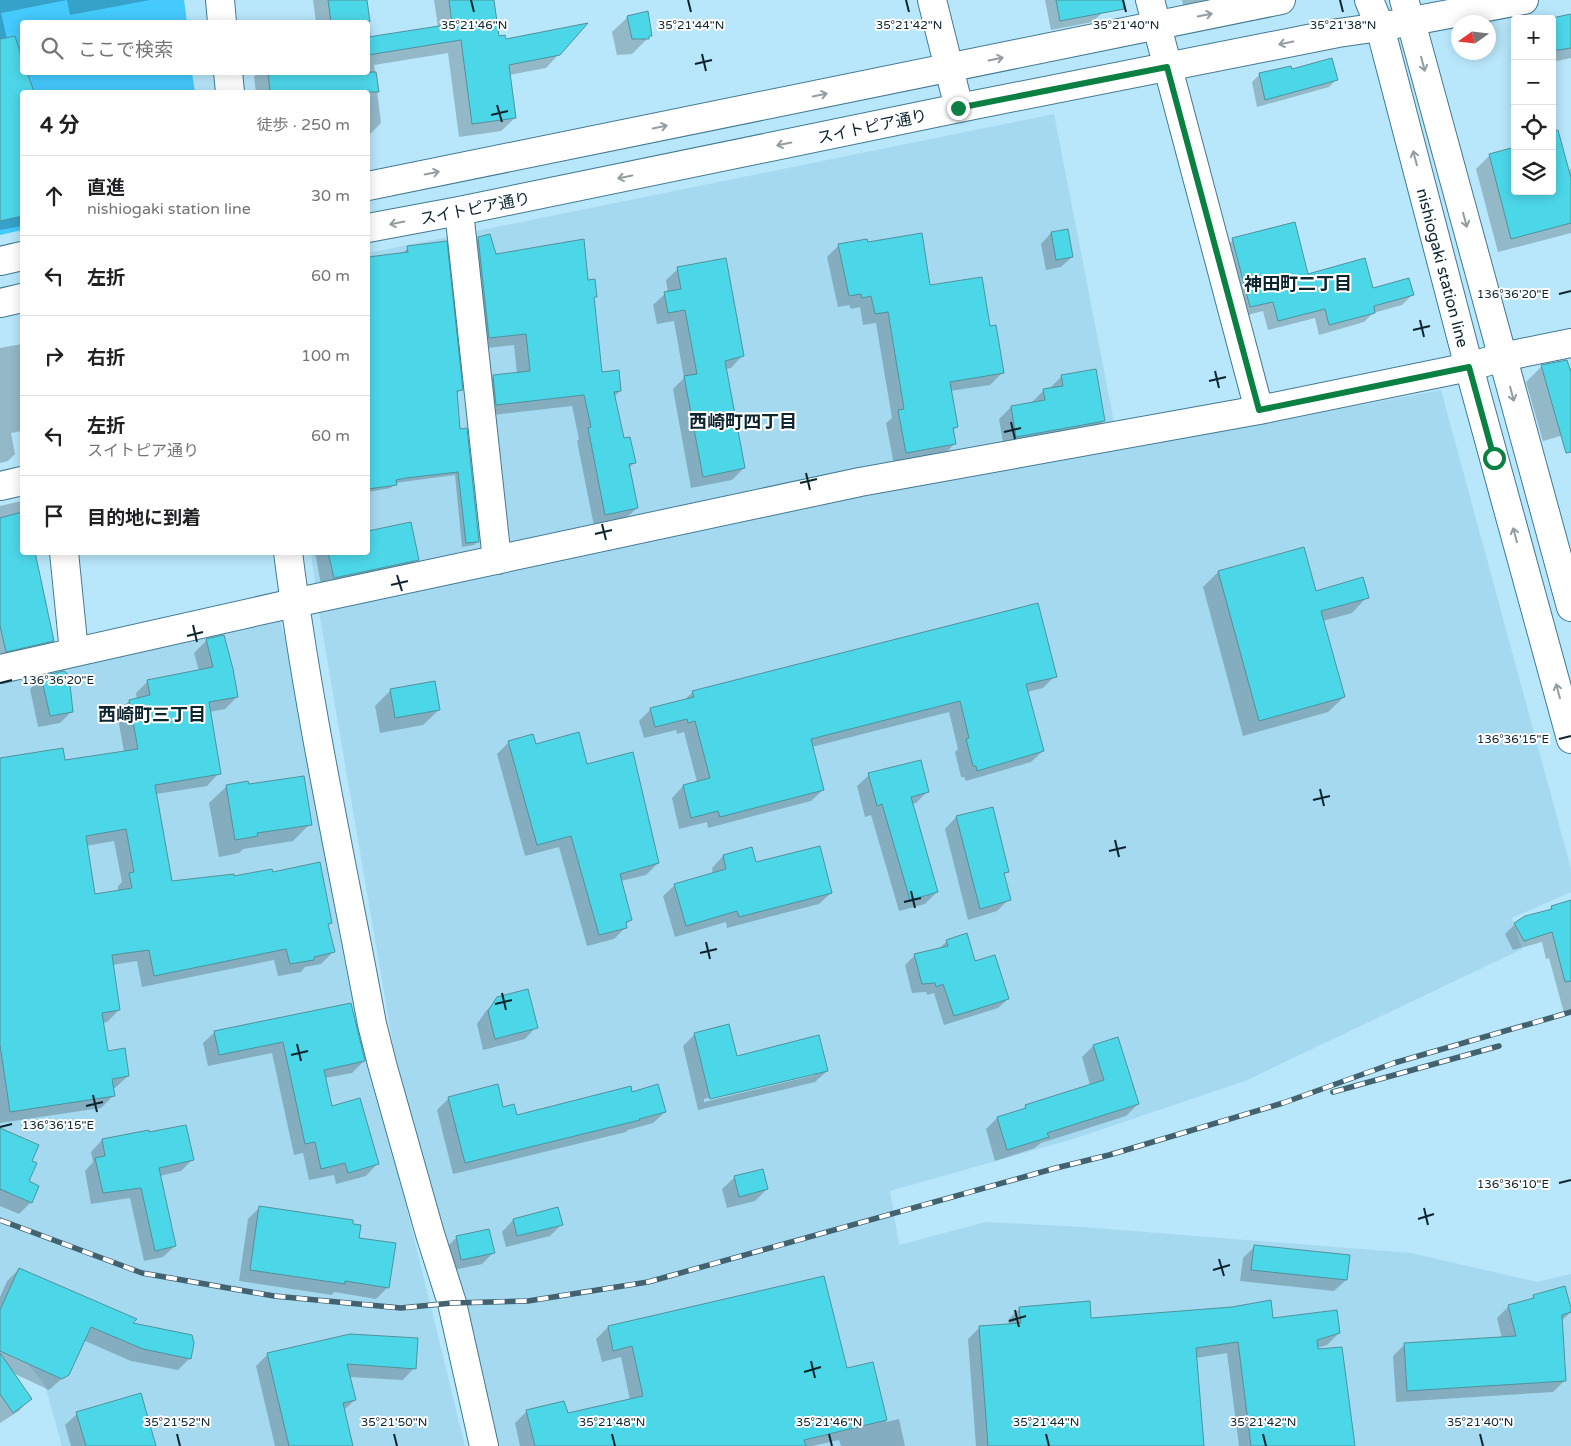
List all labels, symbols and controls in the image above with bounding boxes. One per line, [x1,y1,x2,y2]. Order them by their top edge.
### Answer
one-way arrow [1196,10,1212,19]
north arrow [1451,15,1496,60]
map controls [1511,15,1556,195]
button: + [1511,15,1556,60]
text: 35°21'46"N [441,18,507,32]
text: 35°21'44"N [658,18,724,32]
text: 35°21'42"N [876,18,942,32]
text: 35°21'40"N [1093,18,1159,32]
text: 35°21'38"N [1310,18,1376,32]
search box [20,20,370,75]
icon: search [38,34,66,62]
text: ここで検索 [78,39,173,61]
one-way arrow [1279,39,1295,49]
one-way arrow [988,53,1004,63]
one-way arrow [1418,55,1428,71]
button: − [1511,60,1556,105]
one-way arrow [811,90,827,99]
route end [947,97,970,120]
button: locate [1511,105,1556,150]
street label: スイトピア通り [815,106,929,148]
text: 4 分 [40,113,80,138]
text: 徒歩 · 250 m [257,115,350,135]
one-way arrow [652,122,668,131]
one-way arrow [776,140,792,149]
one-way arrow [1409,150,1419,166]
button: layers [1511,150,1556,195]
one-way arrow [424,168,440,178]
one-way arrow [617,173,633,182]
text: 直進 [87,177,125,199]
icon: ahead [40,182,68,210]
text: 30 m [311,186,350,206]
street label: nishiogaki station line [1412,186,1472,350]
street label: スイトピア通り [418,188,532,229]
text: nishiogaki station line [87,199,251,219]
one-way arrow [1461,212,1470,228]
one-way arrow [389,219,405,228]
icon: left [40,262,68,290]
text: 60 m [311,266,350,286]
text: 左折 [87,267,125,289]
district label: 神田町二丁目 [1244,273,1352,295]
text: 136°36'20"E [1477,287,1550,301]
icon: right [40,342,68,370]
text: 100 m [301,346,350,366]
text: 右折 [87,347,125,369]
one-way arrow [1508,386,1517,402]
district label: 西崎町四丁目 [689,411,797,433]
text: 左折 [87,415,125,437]
icon: left [40,422,68,450]
text: 60 m [311,426,350,446]
text: スイトピア通り [87,441,199,461]
route start [1483,447,1506,470]
icon: arrive [40,502,68,530]
text: 目的地に到着 [87,507,201,529]
one-way arrow [1510,527,1520,543]
text: 136°36'20"E [22,673,95,687]
one-way arrow [1553,684,1562,700]
district label: 西崎町三丁目 [98,704,206,726]
text: 136°36'15"E [1477,732,1550,746]
text: 136°36'15"E [22,1118,95,1132]
text: 136°36'10"E [1477,1177,1550,1191]
text: 35°21'52"N [144,1415,210,1429]
text: 35°21'50"N [361,1415,427,1429]
text: 35°21'48"N [579,1415,645,1429]
text: 35°21'46"N [796,1415,862,1429]
text: 35°21'44"N [1013,1415,1079,1429]
text: 35°21'42"N [1230,1415,1296,1429]
text: 35°21'40"N [1447,1415,1513,1429]

